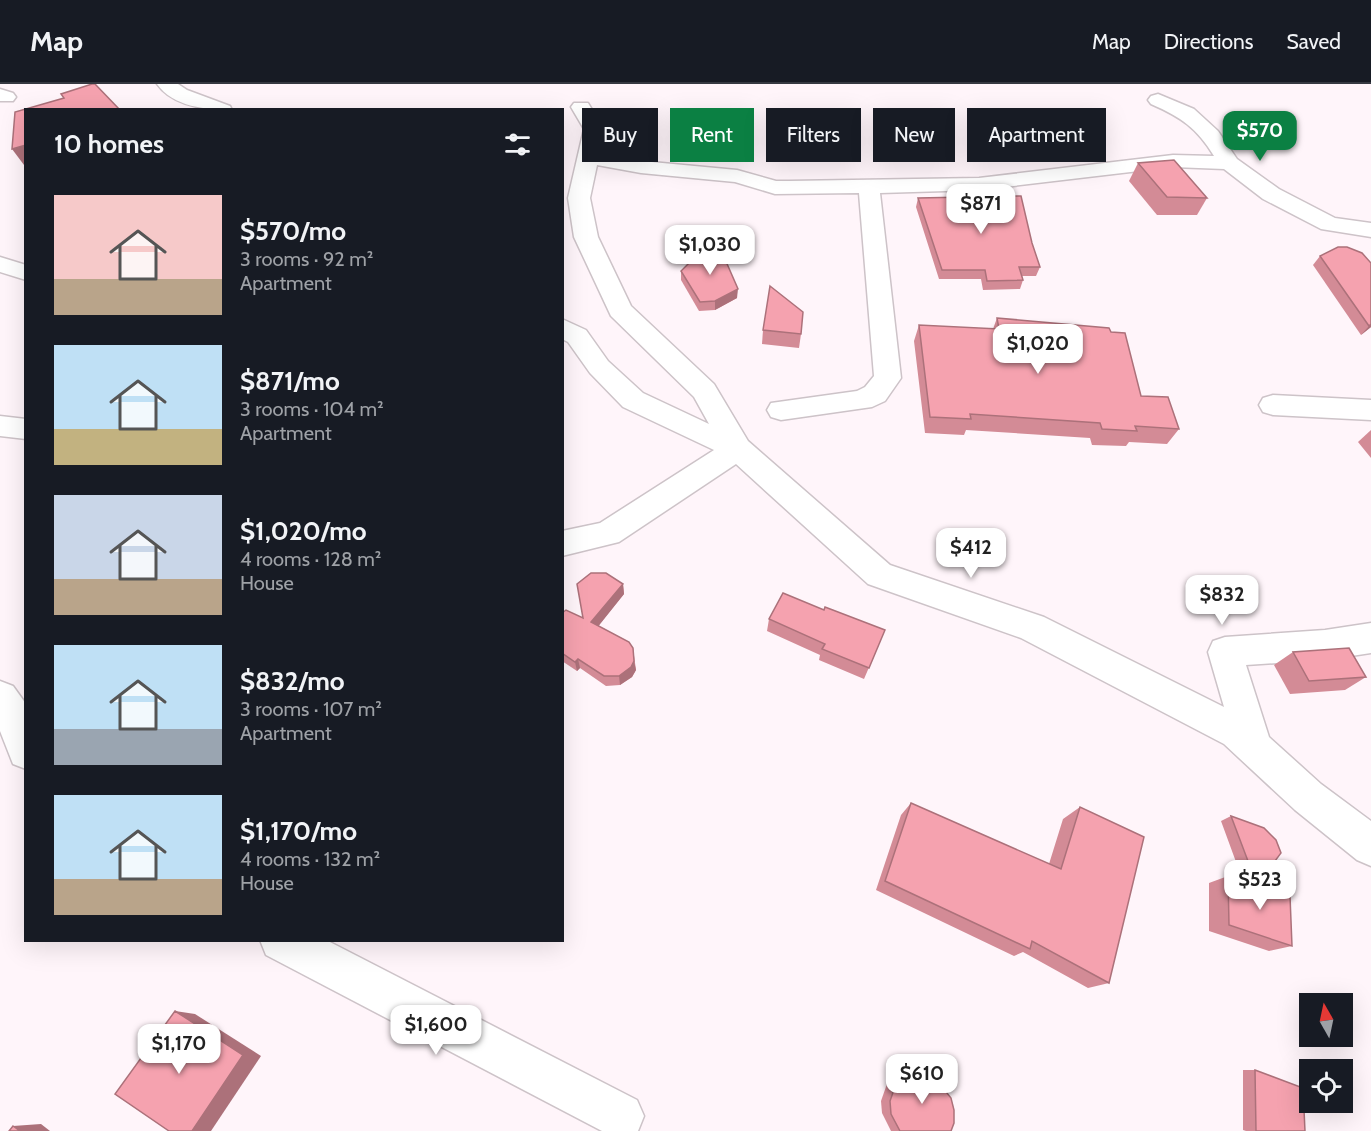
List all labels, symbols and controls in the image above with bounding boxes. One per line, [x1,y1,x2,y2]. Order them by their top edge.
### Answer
text: Map [30,24,83,58]
text: Map [1092,29,1131,54]
text: Directions [1164,29,1253,54]
text: Saved [1286,29,1341,54]
chip: Buy [582,108,658,162]
chip: Rent [670,108,754,162]
chip: Filters [766,108,861,162]
chip: New [873,108,955,162]
chip: Apartment [967,108,1106,162]
pin: $570 [1224,111,1296,162]
text: $570 [1237,118,1283,142]
text: 10 homes [54,128,164,160]
icon: filters [501,128,534,161]
pin: $871 [945,184,1017,235]
text: $871 [960,191,1002,215]
text: $570/mo [240,215,346,247]
icon: home [102,219,174,291]
pin: $1,030 [661,225,759,276]
text: $1,030 [679,232,741,256]
text: 3 rooms · 92 m² [240,247,373,271]
text: Apartment [240,271,332,295]
pin: $1,020 [989,324,1087,375]
text: $1,020 [1007,331,1069,355]
text: $871/mo [240,365,340,397]
icon: home [102,369,174,441]
text: 3 rooms · 104 m² [240,397,384,421]
text: Apartment [240,421,332,445]
text: $1,020/mo [240,515,367,547]
icon: home [102,519,174,591]
pin: $412 [935,528,1007,579]
text: $412 [950,535,992,559]
text: 4 rooms · 128 m² [240,547,382,571]
text: House [240,571,294,595]
pin: $832 [1186,575,1258,626]
text: $832 [1199,582,1245,606]
text: $832/mo [240,665,345,697]
icon: home [102,669,174,741]
text: 3 rooms · 107 m² [240,697,382,721]
text: Apartment [240,721,332,745]
text: $1,170/mo [240,815,357,847]
icon: home [102,819,174,891]
text: 4 rooms · 132 m² [240,847,380,871]
pin: $523 [1224,860,1296,911]
text: $523 [1238,867,1282,891]
text: House [240,871,294,895]
north arrow [1299,993,1353,1047]
map controls [1299,993,1353,1113]
pin: $1,600 [387,1005,485,1056]
text: $1,600 [404,1012,468,1036]
pin: $1,170 [130,1024,228,1075]
text: $1,170 [152,1031,206,1055]
pin: $610 [886,1054,958,1105]
button: locate [1299,1059,1353,1113]
text: $610 [900,1061,944,1085]

